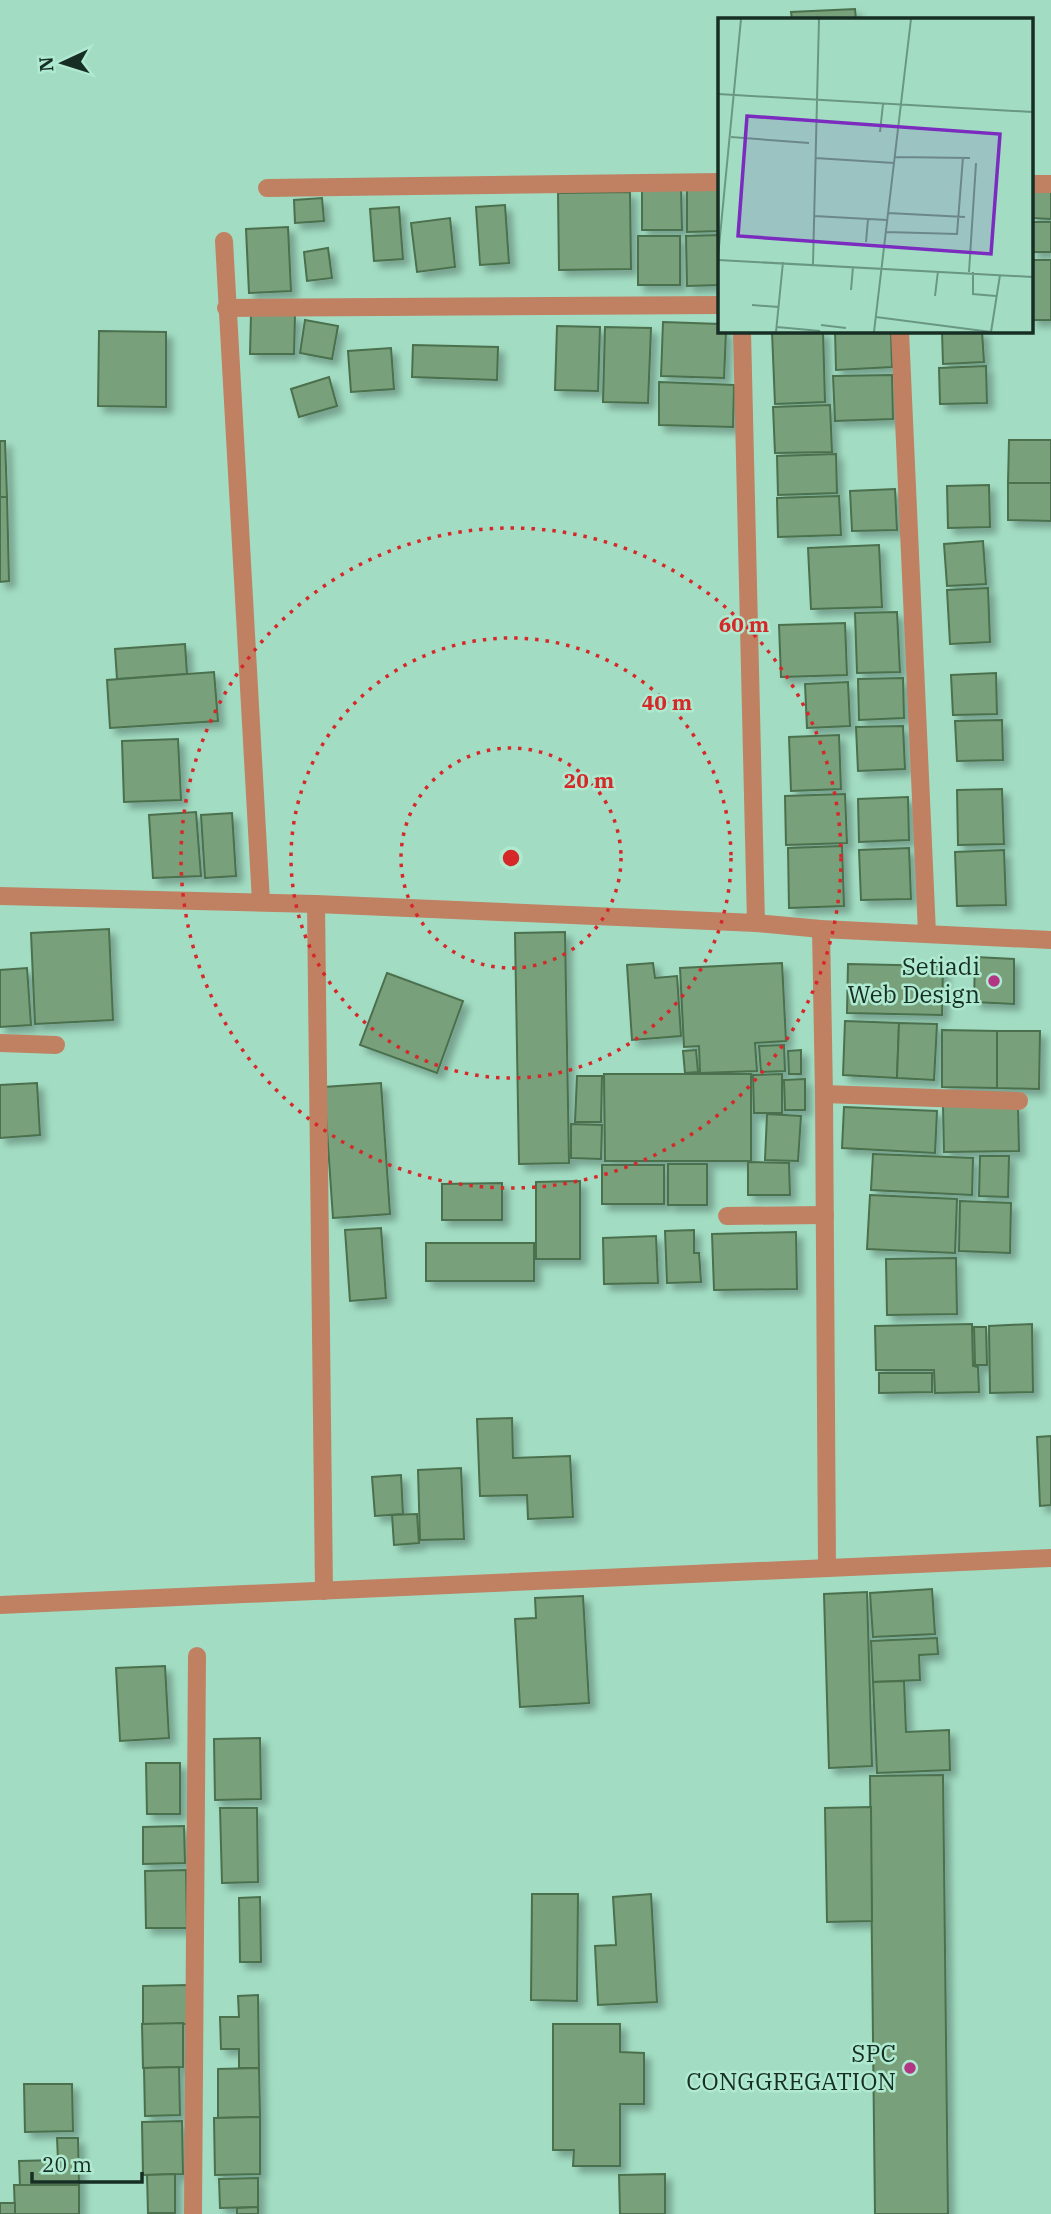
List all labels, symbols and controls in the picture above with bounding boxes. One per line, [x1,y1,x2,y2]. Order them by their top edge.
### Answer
inset map [718,18,1034,332]
north arrow [28,28,98,98]
text: N [34,56,59,73]
text: 60 m [719,610,769,638]
text: 40 m [642,688,692,716]
text: 20 m [564,766,614,794]
centre of rings [499,846,523,870]
place label: Setiadi Web Design [848,950,980,1010]
marker: Setiadi Web Design [986,973,1002,989]
place label: SPC CONGGREGATION [686,2037,896,2097]
marker: SPC CONGGREGATION [902,2060,918,2076]
scale bar [32,2140,142,2184]
text: 20 m [42,2150,92,2178]

